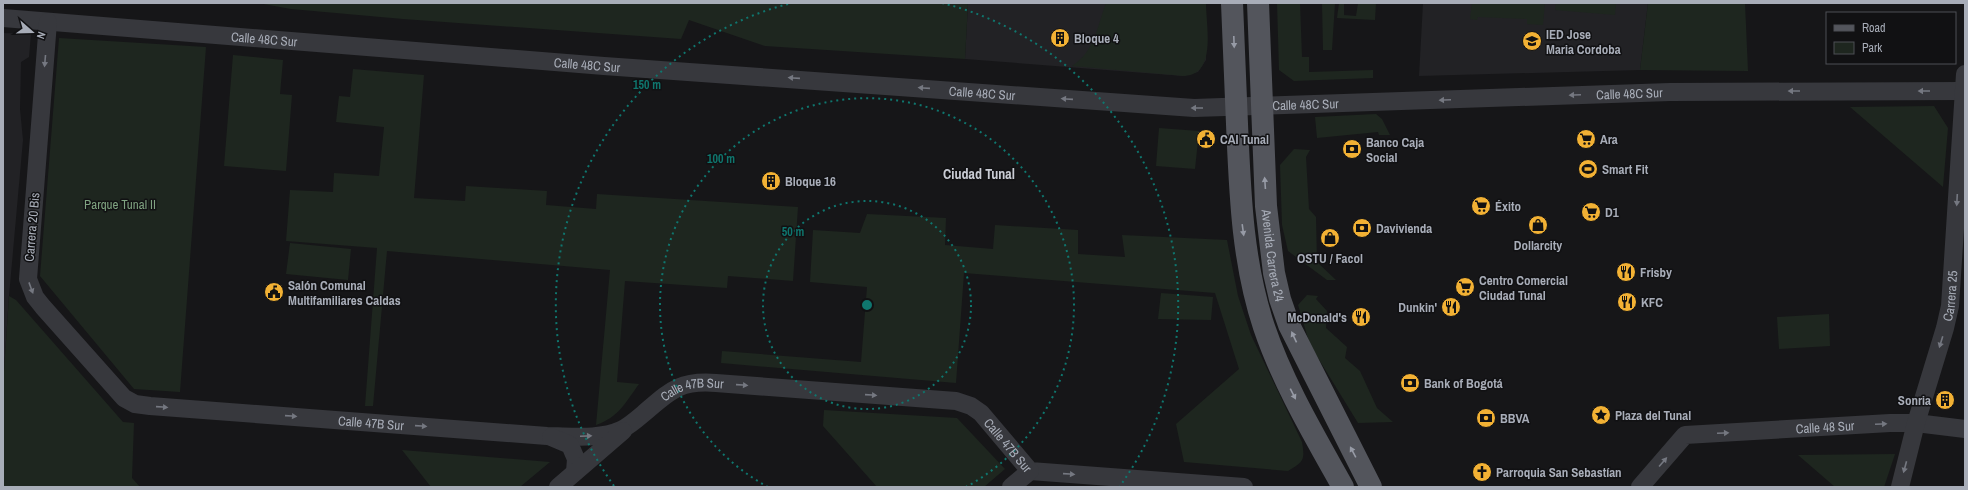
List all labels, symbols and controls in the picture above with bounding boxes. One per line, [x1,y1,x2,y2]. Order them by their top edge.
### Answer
north arrow [12,12,52,52]
legend [1826,12,1956,64]
text: Road [1862,20,1886,36]
place label: IED Jose Maria Cordoba [1546,26,1621,58]
building icon: Bloque 4 [1049,27,1071,49]
street label: Calle 48C Sur [230,28,298,50]
text: N [34,30,49,41]
place label: Bloque 4 [1074,30,1119,47]
school or university icon: IED Jose Maria Cordoba [1521,30,1543,52]
one-way arrow [1230,36,1237,48]
text: Park [1862,40,1882,56]
street label: Calle 48C Sur [553,54,621,76]
one-way arrow [42,55,49,67]
one-way arrow [788,75,800,82]
text: 150 m [633,77,661,93]
street label: Calle 48C Sur [948,82,1016,104]
one-way arrow [918,84,930,91]
street label: Calle 48C Sur [1596,84,1663,103]
one-way arrow [1787,88,1800,94]
one-way arrow [1917,88,1930,94]
one-way arrow [1568,92,1581,98]
one-way arrow [1061,95,1073,102]
street label: Calle 48C Sur [1272,95,1339,114]
one-way arrow [1439,96,1451,103]
one-way arrow [1190,105,1203,111]
public building icon: CAI Tunal [1195,128,1217,150]
supermarket icon: Ara [1575,128,1597,150]
place label: CAI Tunal [1220,131,1269,148]
place label: Ara [1600,131,1618,148]
place label: Banco Caja Social [1366,134,1424,166]
bank icon: Banco Caja Social [1341,138,1363,160]
text: 100 m [707,151,735,167]
sports icon: Smart Fit [1577,158,1599,180]
place label: Smart Fit [1602,161,1649,178]
district label: Ciudad Tunal [943,165,1015,183]
building icon: Bloque 16 [760,170,782,192]
place label: Bloque 16 [785,173,836,190]
one-way arrow [1261,177,1268,189]
street label: Carrera 20 Bis [21,192,43,262]
one-way arrow [1954,194,1961,206]
supermarket icon: Éxito [1470,195,1492,217]
park label: Parque Tunal II [84,196,156,213]
place label: Éxito [1495,198,1521,215]
supermarket icon: D1 [1580,201,1602,223]
place label: D1 [1605,204,1619,221]
street label: Avenida Carrera 24 [1258,207,1289,303]
shop icon: Dollarcity [1527,214,1549,236]
bank icon: Davivienda [1351,217,1373,239]
place label: Davivienda [1376,220,1432,237]
text: 50 m [782,224,804,240]
one-way arrow [1240,224,1246,236]
shop icon: OSTU / Facol [1319,227,1341,249]
place label: Dollarcity [1514,237,1562,254]
place label: OSTU / Facol [1297,250,1363,267]
restaurant icon: Frisby [1615,261,1637,283]
place label: Frisby [1640,264,1672,281]
street label: Carrera 25 [1938,270,1961,323]
place label: Centro Comercial Ciudad Tunal [1479,272,1568,304]
supermarket icon: Centro Comercial Ciudad Tunal [1454,276,1476,298]
place label: Salón Comunal Multifamiliares Caldas [288,277,401,309]
public building icon: Salón Comunal Multifamiliares Caldas [263,281,285,303]
one-way arrow [29,282,35,294]
restaurant icon: KFC [1616,291,1638,313]
place label: KFC [1641,294,1663,311]
restaurant icon: Dunkin' [1440,296,1462,318]
centre of rings [860,298,874,312]
place label: Dunkin' [1398,299,1437,316]
restaurant icon: McDonald's [1350,306,1372,328]
place label: McDonald's [1288,309,1347,326]
one-way arrow [1291,331,1297,343]
one-way arrow [1938,337,1944,349]
bank icon: Bank of Bogotá [1399,372,1421,394]
street label: Calle 47B Sur [657,374,725,405]
place label: Bank of Bogotá [1424,375,1503,392]
one-way arrow [736,381,748,388]
one-way arrow [1289,388,1296,399]
building icon: Sonria [1934,389,1956,411]
one-way arrow [865,391,878,398]
place label: Sonria [1898,392,1931,409]
one-way arrow [156,403,168,410]
place icon: Plaza del Tunal [1590,404,1612,426]
bank icon: BBVA [1475,407,1497,429]
place label: Plaza del Tunal [1615,407,1691,424]
place label: BBVA [1500,410,1530,427]
street label: Calle 47B Sur [337,412,405,434]
one-way arrow [285,413,297,420]
street label: Calle 47B Sur [980,414,1036,476]
street label: Calle 48 Sur [1795,417,1855,437]
one-way arrow [1875,421,1888,427]
one-way arrow [415,423,427,430]
one-way arrow [1717,430,1730,436]
one-way arrow [580,432,592,439]
one-way arrow [1350,447,1357,458]
one-way arrow [1658,457,1667,466]
church icon: Parroquia San Sebastían [1471,461,1493,483]
one-way arrow [1901,461,1907,473]
place label: Parroquia San Sebastían [1496,464,1622,481]
one-way arrow [1063,470,1075,477]

